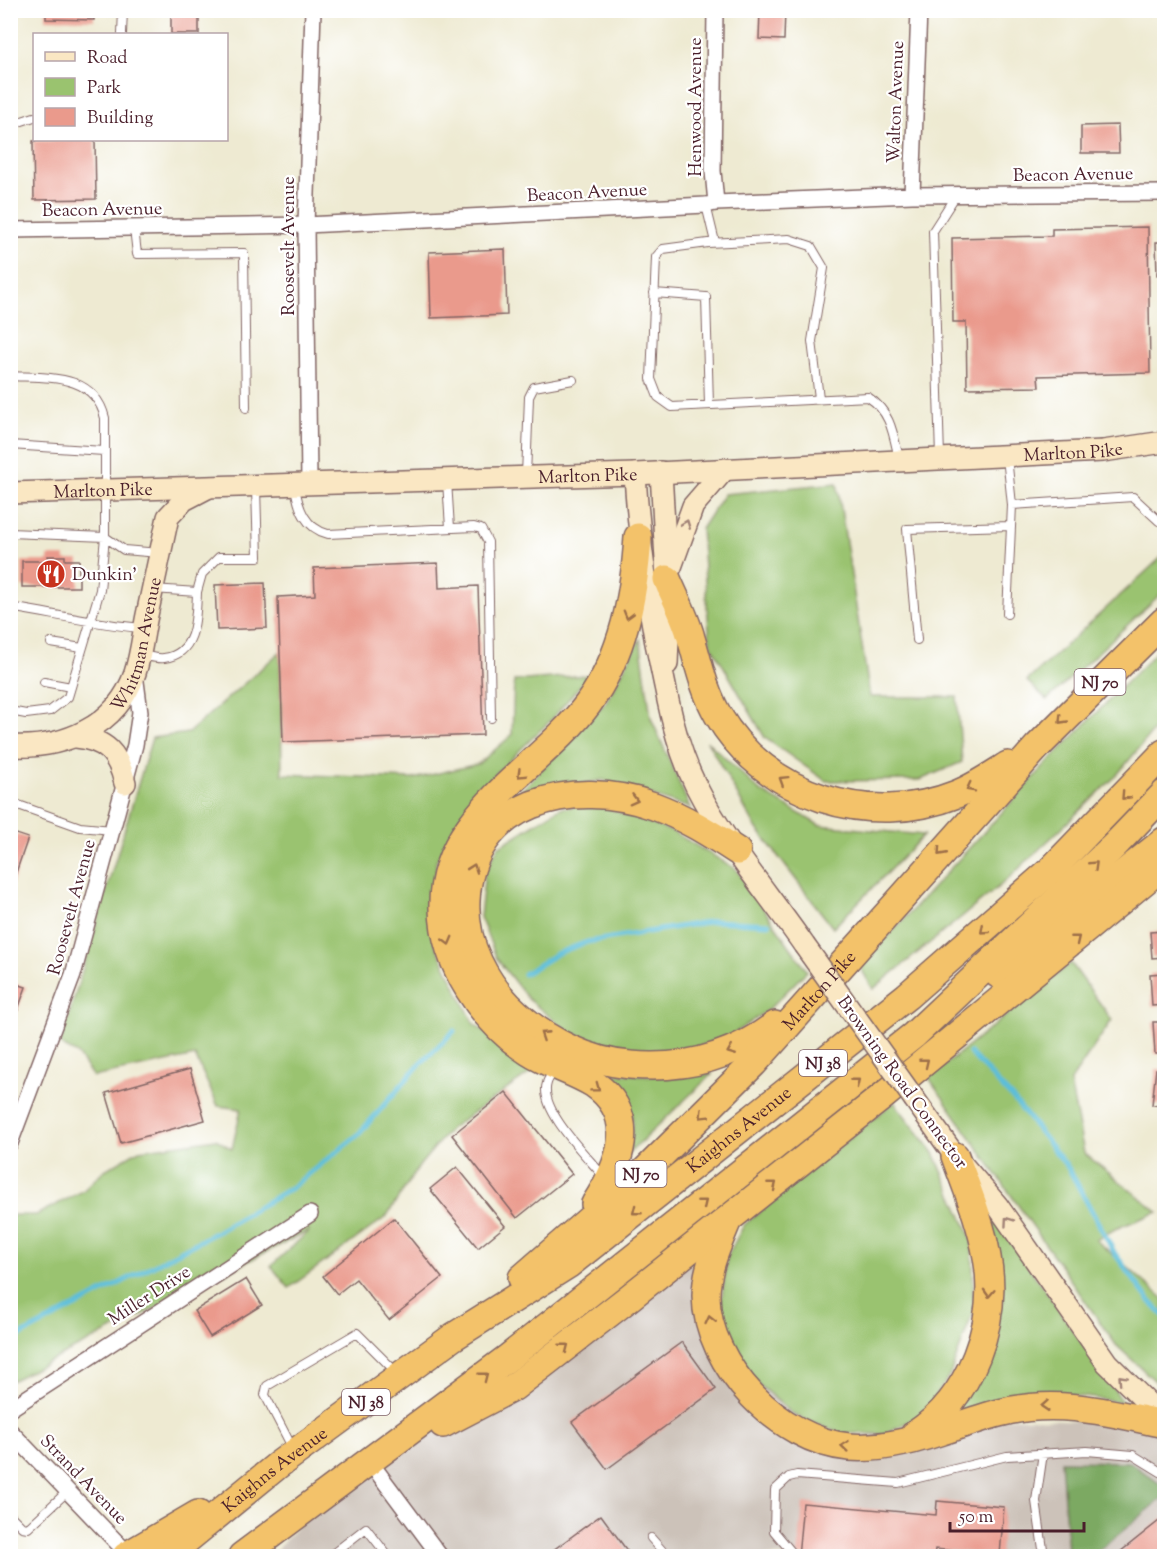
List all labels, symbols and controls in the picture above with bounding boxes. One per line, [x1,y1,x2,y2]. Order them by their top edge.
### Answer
legend [33,33,228,141]
street label: Henwood Avenue [684,37,710,177]
street label: Walton Avenue [882,40,912,164]
text: Road [87,46,127,72]
text: Park [87,76,122,102]
text: Building [87,106,153,132]
street label: Beacon Avenue [1013,162,1133,190]
street label: Roosevelt Avenue [277,176,303,316]
street label: Beacon Avenue [526,178,648,210]
street label: Beacon Avenue [42,197,162,225]
street label: Marlton Pike [1023,437,1125,470]
street label: Marlton Pike [538,463,638,492]
street label: Marlton Pike [53,478,153,507]
one-way arrow [679,519,691,530]
restaurant icon: Dunkin' [35,558,67,590]
place label: Dunkin' [72,563,137,589]
street label: Whitman Avenue [106,575,170,718]
one-way arrow [623,609,635,620]
road number: NJ 70 [1074,669,1126,695]
one-way arrow [1059,713,1070,724]
one-way arrow [517,767,527,778]
one-way arrow [779,775,789,787]
one-way arrow [965,781,976,792]
one-way arrow [1121,790,1132,800]
one-way arrow [629,793,639,806]
street label: Roosevelt Avenue [42,837,104,978]
one-way arrow [937,845,948,856]
one-way arrow [1087,861,1098,872]
one-way arrow [466,864,478,874]
one-way arrow [980,923,990,934]
one-way arrow [1069,935,1080,946]
one-way arrow [441,936,454,946]
street label: Marlton Pike [778,946,863,1037]
street label: Browning Road Connector [830,991,973,1175]
one-way arrow [540,1030,550,1042]
one-way arrow [726,1044,737,1056]
road number: NJ 38 [799,1050,847,1076]
one-way arrow [918,1059,929,1070]
one-way arrow [849,1078,860,1089]
one-way arrow [590,1080,601,1091]
street label: Kaighns Avenue [682,1081,798,1181]
one-way arrow [699,1107,710,1118]
road number: NJ 70 [616,1161,666,1187]
one-way arrow [766,1181,777,1192]
one-way arrow [696,1200,707,1211]
one-way arrow [632,1204,643,1215]
one-way arrow [1004,1216,1015,1227]
street label: Miller Drive [104,1260,197,1333]
one-way arrow [982,1289,995,1298]
one-way arrow [704,1315,717,1325]
one-way arrow [558,1344,569,1355]
one-way arrow [478,1372,489,1383]
one-way arrow [1118,1375,1129,1386]
road number: NJ 38 [342,1389,390,1415]
one-way arrow [1040,1399,1050,1412]
street label: Kaighns Avenue [217,1422,334,1521]
street label: Strand Avenue [33,1429,132,1531]
one-way arrow [841,1440,850,1453]
scale bar [950,1495,1084,1533]
text: 50 m [958,1505,994,1531]

